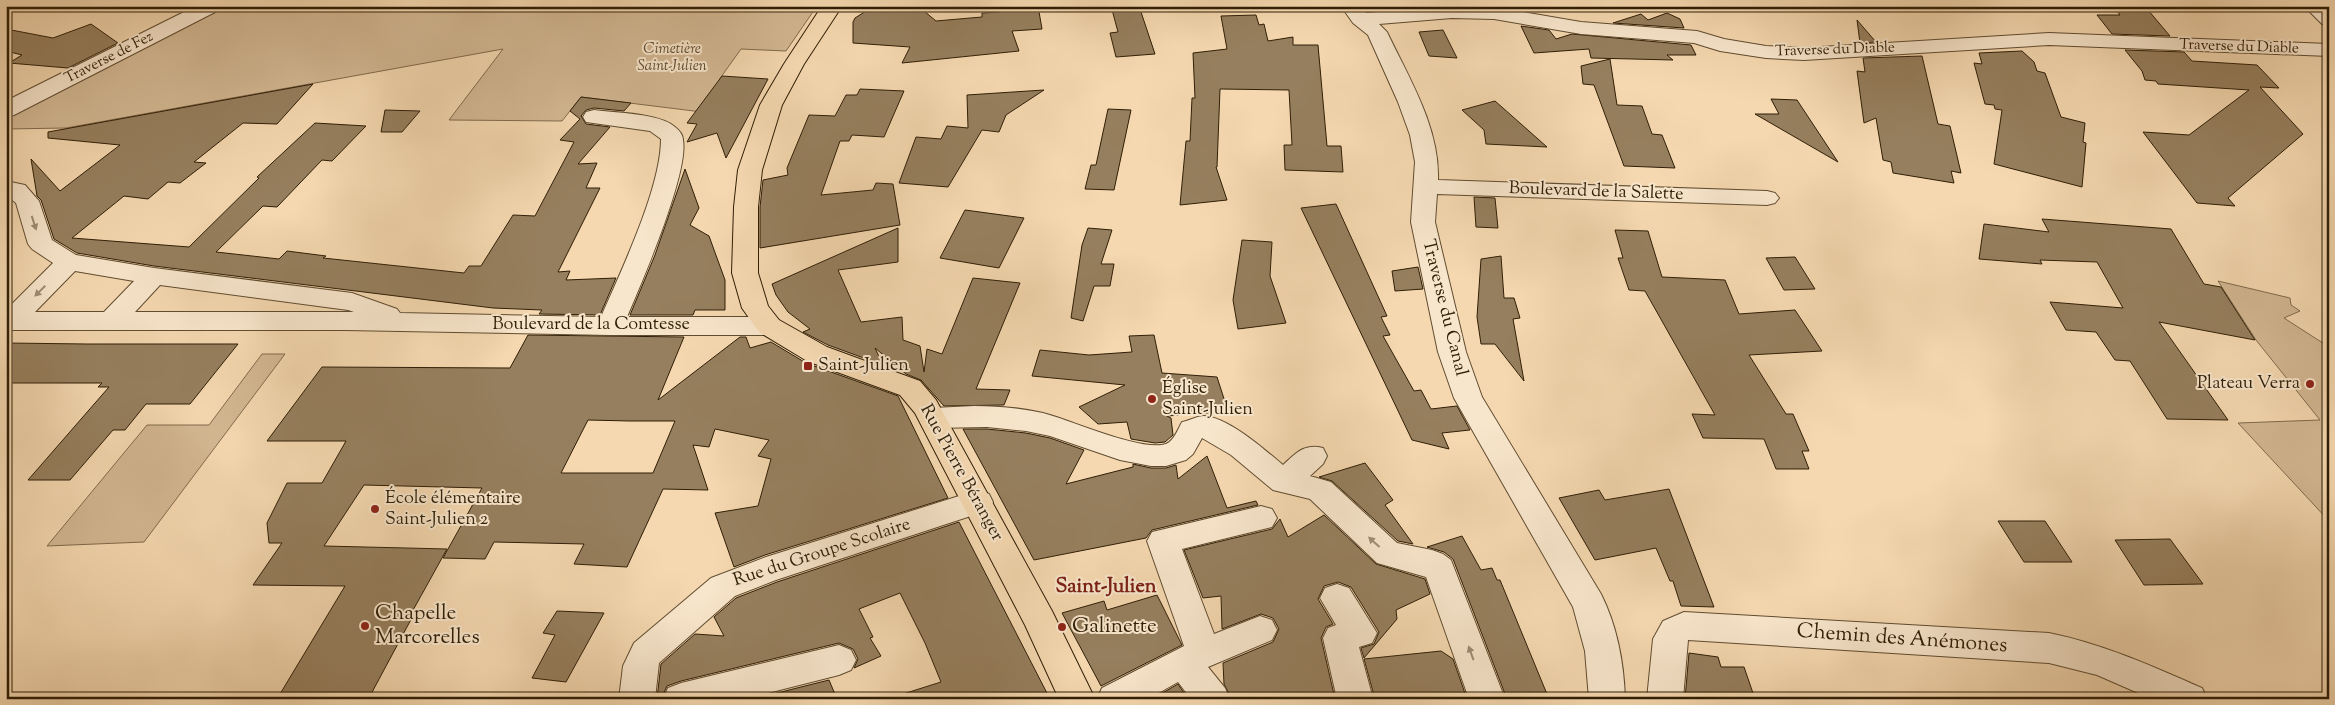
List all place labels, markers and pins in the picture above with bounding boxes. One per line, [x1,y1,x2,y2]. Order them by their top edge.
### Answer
place label: Saint-Julien [818,353,909,379]
marker: Saint-Julien [802,360,814,372]
place label: Plateau Verra [2197,371,2300,397]
place label: Église Saint-Julien [1162,376,1253,423]
marker: Plateau Verra [2304,378,2316,390]
marker: Église Saint-Julien [1146,393,1158,405]
place label: École élémentaire Saint-Julien 2 [385,486,521,533]
marker: École élémentaire Saint-Julien 2 [369,503,381,515]
place label: Chapelle Marcorelles [375,599,480,653]
place label: Galinette [1072,612,1157,642]
marker: Chapelle Marcorelles [359,620,371,632]
marker: Galinette [1056,621,1068,633]

